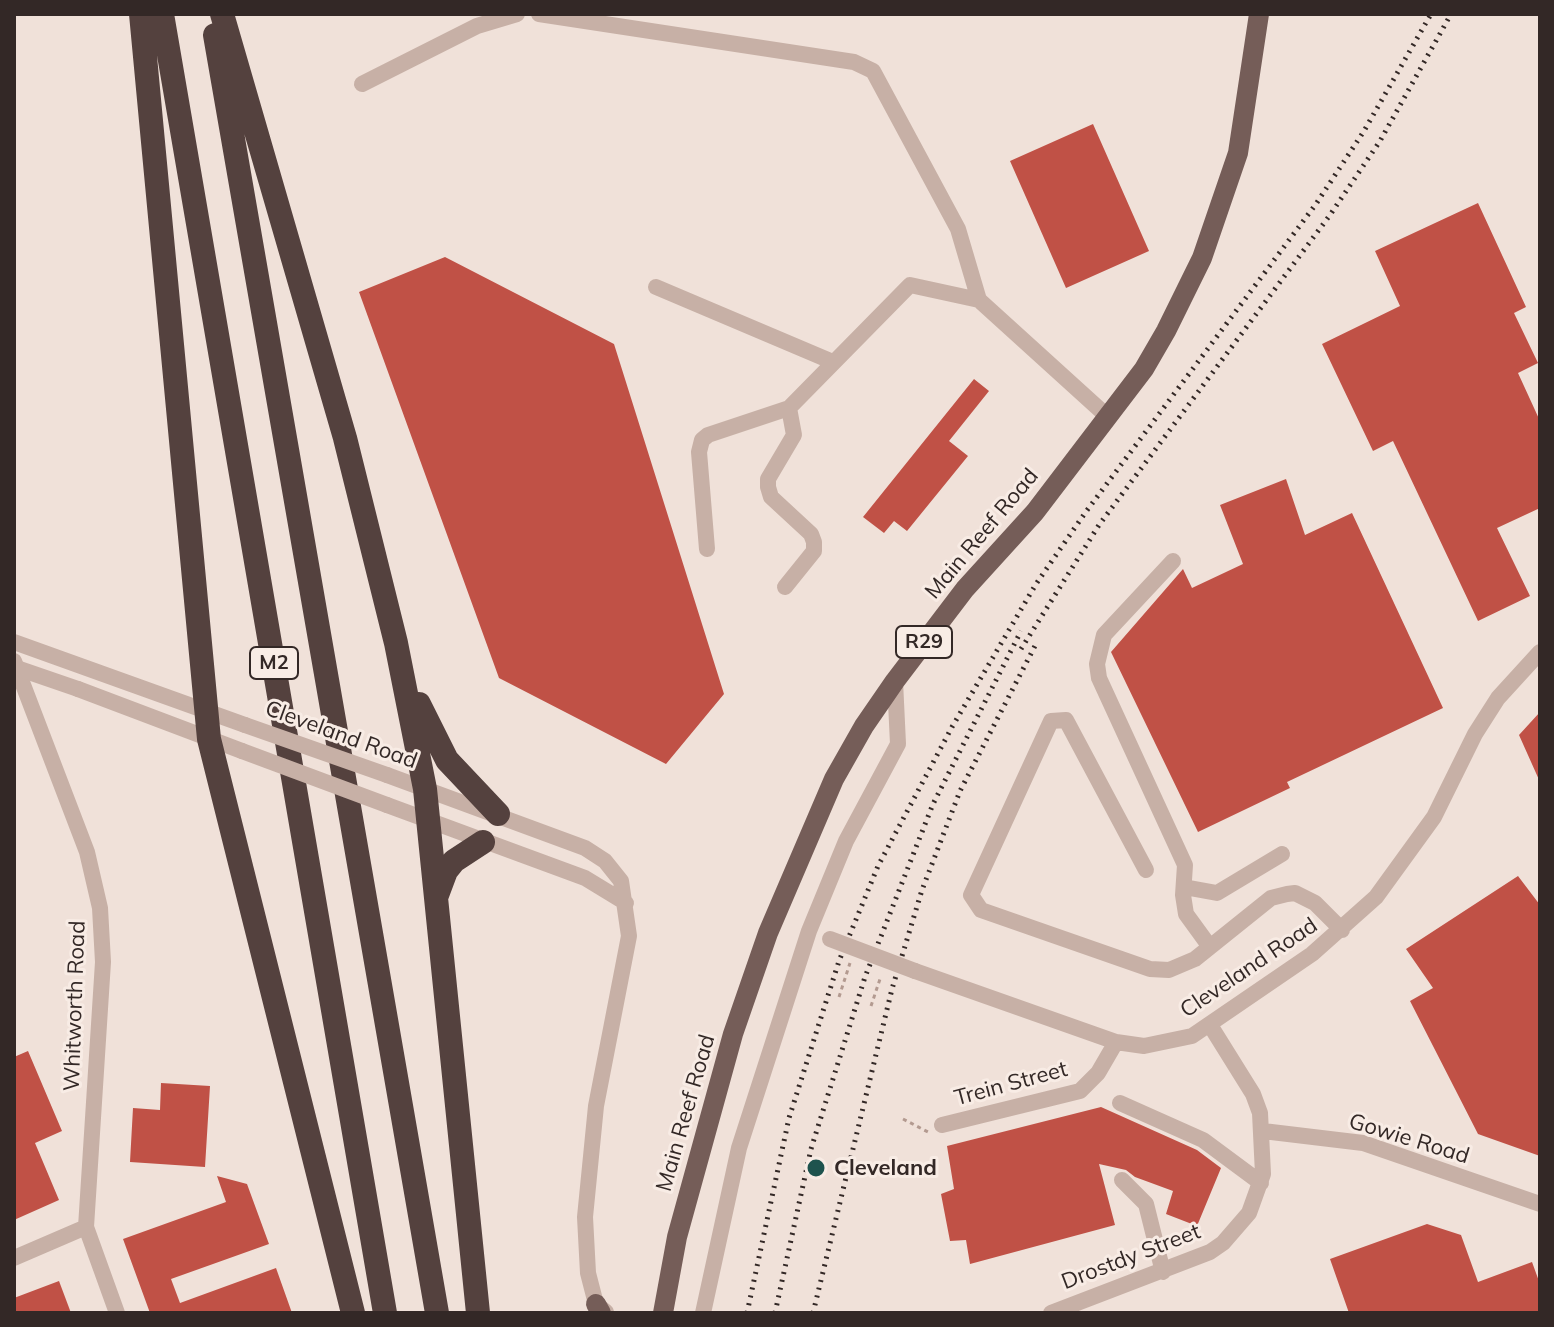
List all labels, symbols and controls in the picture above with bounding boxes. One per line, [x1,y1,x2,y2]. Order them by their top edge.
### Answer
street label: Main Reef Road [920,463,1044,605]
road number: R29 [896,626,952,658]
road number: M2 [250,647,298,679]
street label: Cleveland Road [261,695,421,775]
street label: Cleveland Road [1175,912,1323,1024]
street label: Whitworth Road [59,920,91,1092]
street label: Main Reef Road [651,1032,721,1194]
street label: Trein Street [951,1056,1071,1112]
street label: Gowie Road [1346,1108,1472,1170]
place label: Cleveland [834,1155,937,1181]
marker: Cleveland [805,1157,827,1179]
street label: Drostdy Street [1058,1218,1204,1296]

